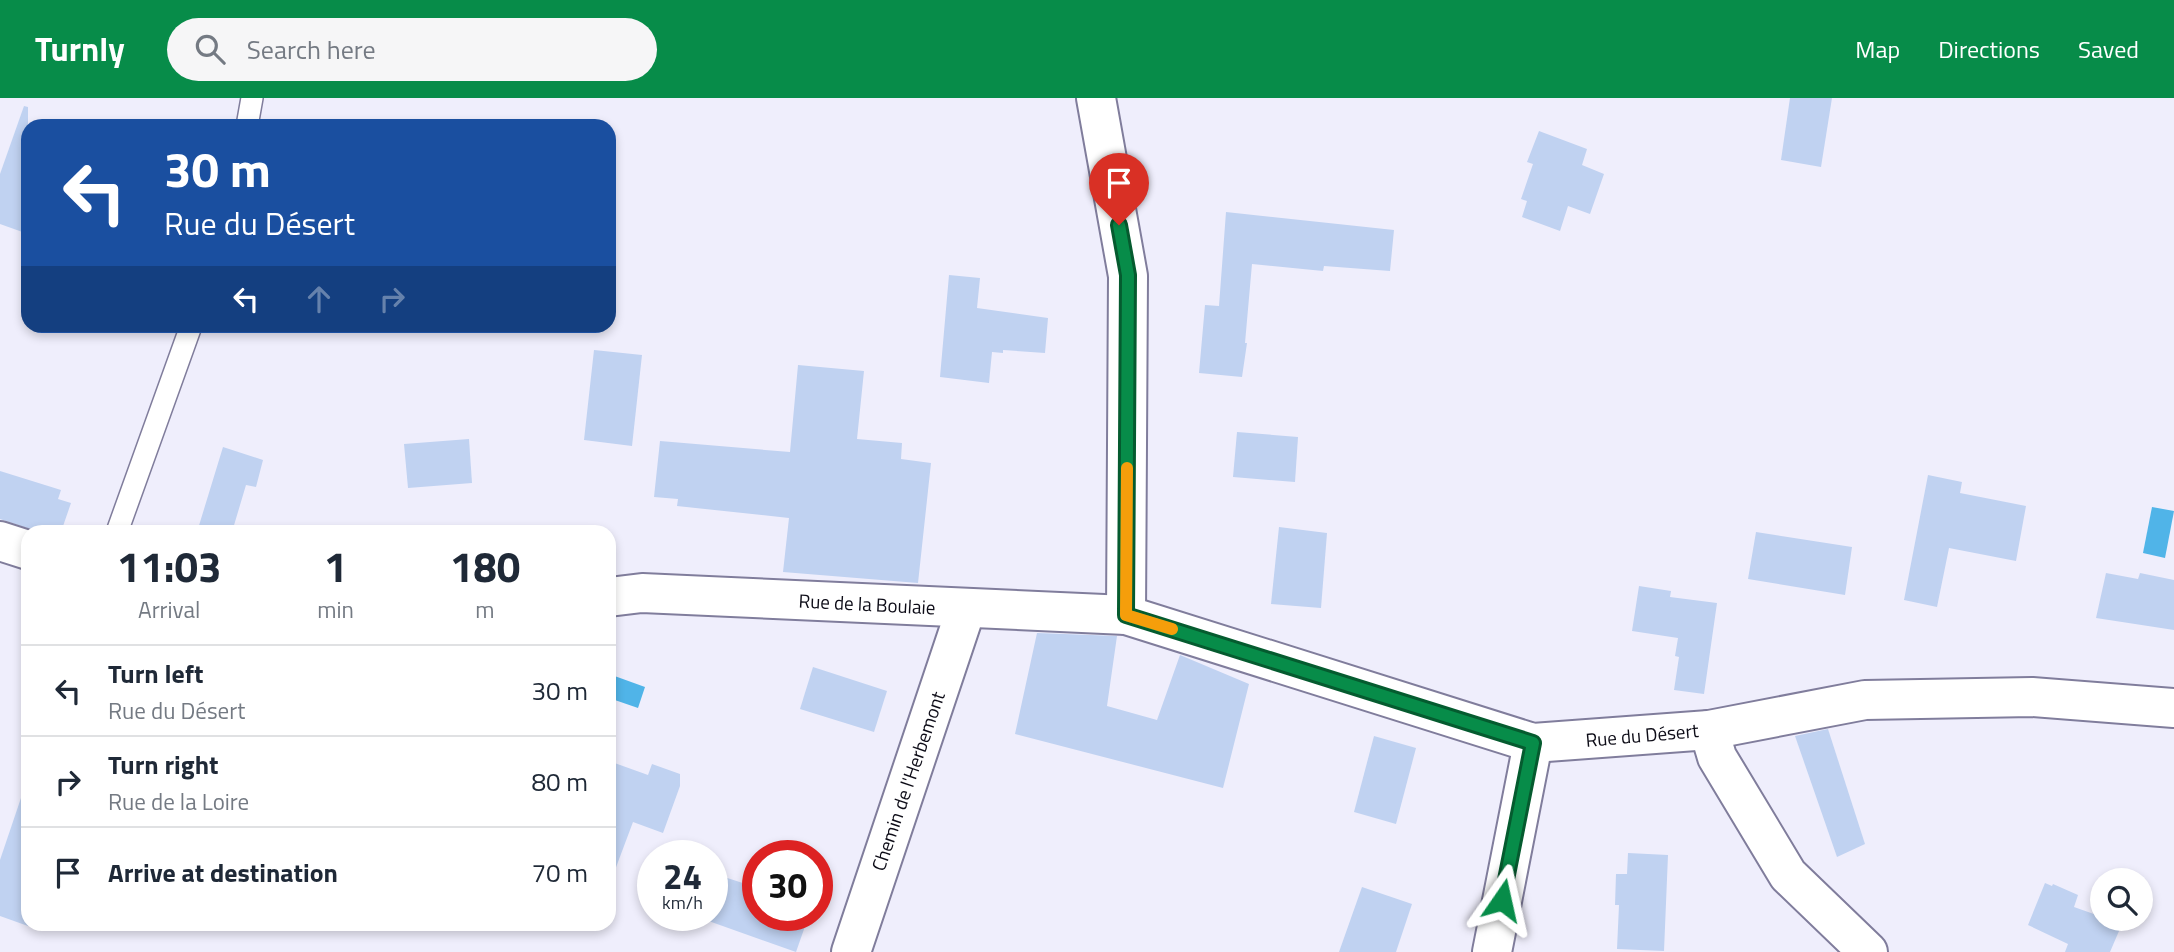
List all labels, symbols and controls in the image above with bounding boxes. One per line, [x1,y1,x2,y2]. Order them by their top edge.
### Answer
search box [167,18,657,81]
text: Turnly [35,24,125,74]
icon: search [191,30,229,68]
text: Search here [247,30,376,69]
text: Map [1855,31,1900,67]
text: Directions [1938,31,2040,67]
text: Saved [2078,31,2139,67]
text: 30 m [164,131,271,206]
icon: left [49,147,140,238]
pin [1089,153,1149,225]
icon: arrive [1100,164,1138,202]
text: Rue du Désert [164,199,355,247]
icon: left [227,280,265,318]
icon: ahead [300,280,338,318]
icon: right [373,280,411,318]
text: 11:03 [117,534,222,598]
text: 1 [324,534,347,598]
text: 180 [450,534,520,598]
street label: Rue de la Boulaie [798,585,936,622]
text: Arrival [138,592,200,627]
text: min [317,592,354,627]
text: m [475,592,495,627]
text: Turn left [108,654,203,693]
text: 30 m [531,671,588,710]
icon: left [49,672,87,710]
street label: Chemin de l'Herbemont [863,687,952,874]
text: Rue du Désert [108,693,245,728]
street label: Rue du Désert [1584,715,1700,754]
text: Turn right [108,745,219,784]
text: 80 m [531,762,588,801]
icon: right [49,763,87,801]
text: Rue de la Loire [108,784,249,819]
speed limit sign: 30 [742,840,833,931]
text: 24 [663,849,702,903]
text: Arrive at destination [108,853,338,892]
text: 70 m [531,853,588,892]
icon: arrive [49,854,87,892]
position arrow [1465,863,1539,937]
map controls [2090,868,2153,931]
button: search [2090,868,2153,931]
text: km/h [662,889,703,916]

